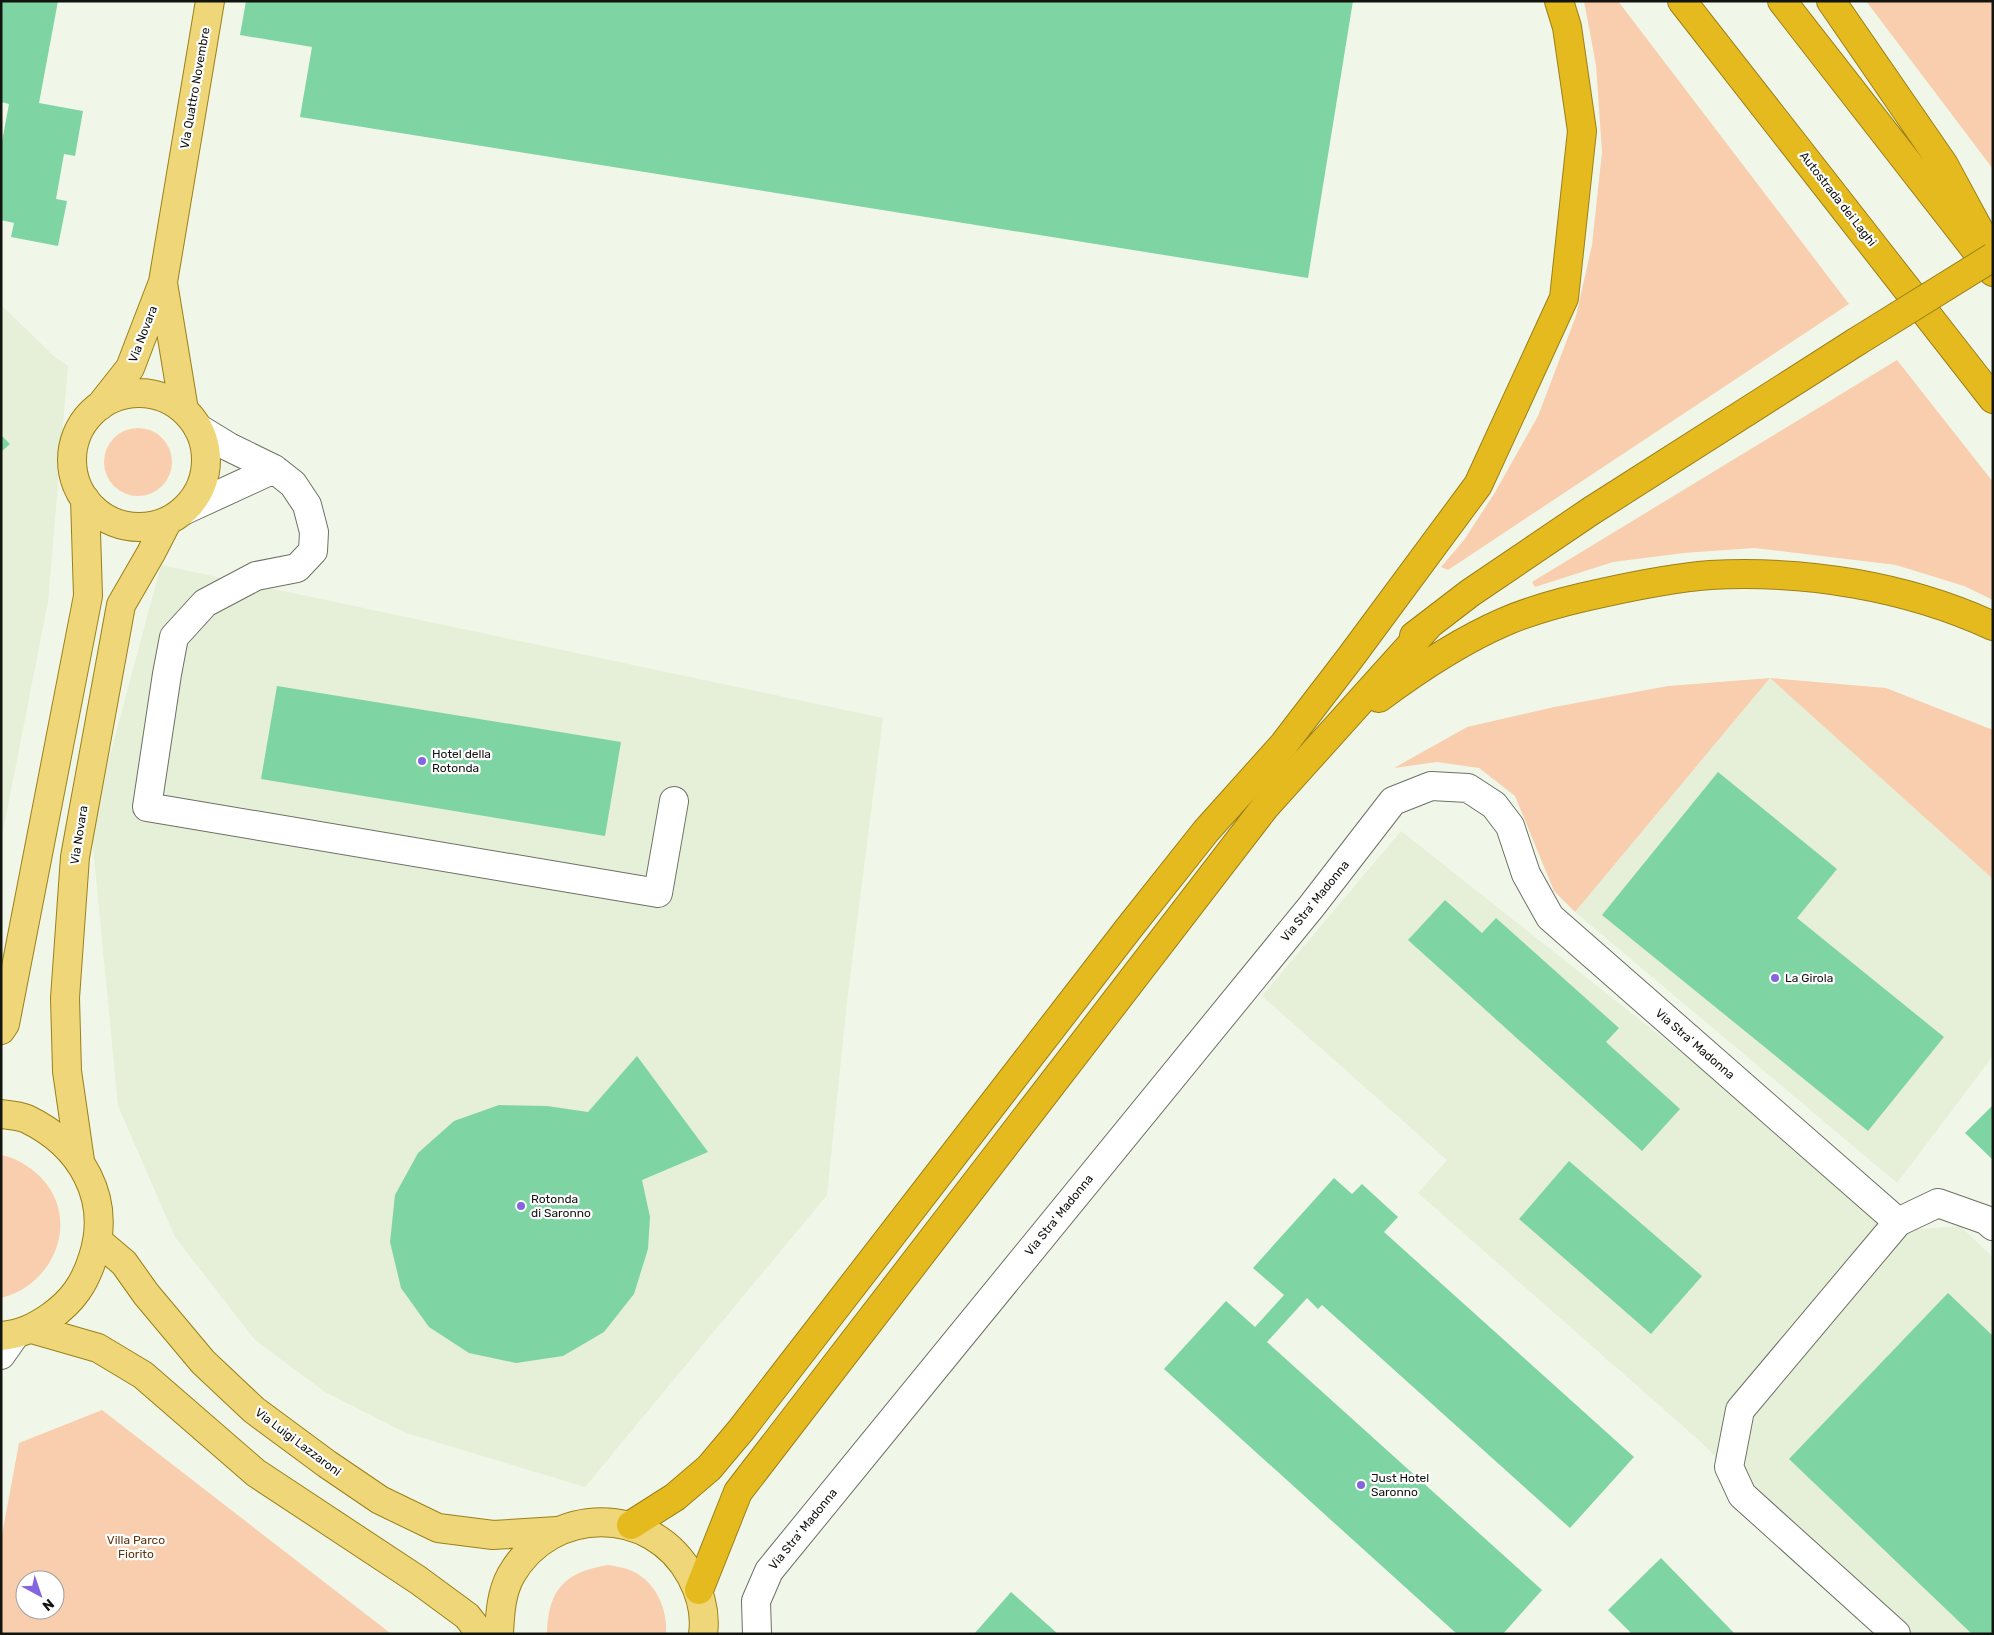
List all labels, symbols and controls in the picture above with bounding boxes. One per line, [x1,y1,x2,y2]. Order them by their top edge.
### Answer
street label: Via Quattro Novembre [177,26,213,150]
street label: Autostrada dei Laghi [1797,149,1879,249]
street label: Via Novara [126,304,160,364]
place label: Hotel della Rotonda [432,747,491,775]
marker: Hotel della Rotonda [416,755,428,767]
street label: Via Novara [67,805,91,865]
street label: Via Stra' Madonna [1278,858,1352,944]
place label: La Girola [1785,971,1833,985]
marker: La Girola [1769,972,1781,984]
street label: Via Stra' Madonna [1653,1006,1737,1082]
street label: Via Stra' Madonna [1022,1172,1096,1258]
place label: Rotonda di Saronno [531,1192,591,1220]
marker: Rotonda di Saronno [515,1200,527,1212]
street label: Via Luigi Lazzaroni [252,1405,344,1479]
place label: Just Hotel Saronno [1371,1471,1429,1499]
marker: Just Hotel Saronno [1355,1479,1367,1491]
street label: Via Stra' Madonna [766,1486,840,1572]
park label: Villa Parco Fiorito [107,1533,165,1561]
north arrow [15,1570,65,1620]
text: N [39,1595,57,1614]

